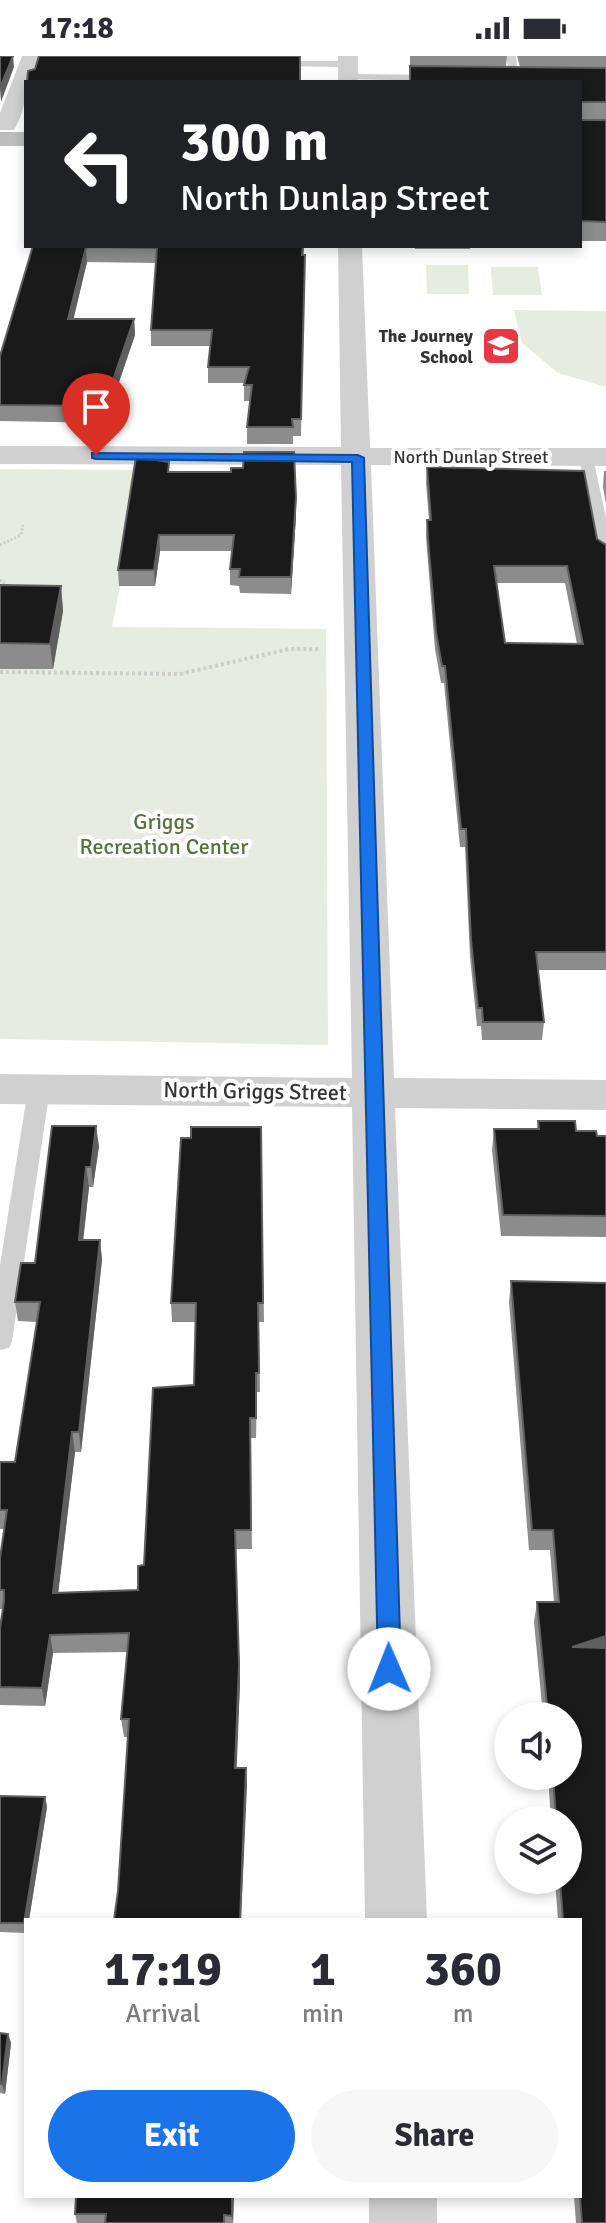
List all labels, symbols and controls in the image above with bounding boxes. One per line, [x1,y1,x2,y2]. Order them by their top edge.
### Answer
text: 17:18 [40,10,114,47]
text: 300 m [180,107,328,176]
icon: left [48,112,152,216]
text: North Dunlap Street [180,176,490,221]
place label: The Journey School [379,325,473,368]
school or university icon: The Journey School [480,325,522,367]
pin [62,373,130,455]
icon: arrive [74,385,118,429]
street label: North Dunlap Street [394,446,548,468]
park label: Griggs Recreation Center [80,808,248,860]
street label: North Griggs Street [163,1076,347,1106]
position arrow [347,1627,431,1711]
map controls [494,1702,582,1894]
button: sound [494,1702,582,1790]
button: layers [494,1806,582,1894]
text: 17:19 [104,1940,222,1999]
text: 1 [310,1940,336,1999]
text: 360 [424,1940,502,1999]
text: Arrival [126,1998,200,2030]
text: min [302,1998,344,2030]
text: m [453,1998,473,2030]
button: Exit [48,2090,295,2182]
button: Share [311,2090,558,2182]

